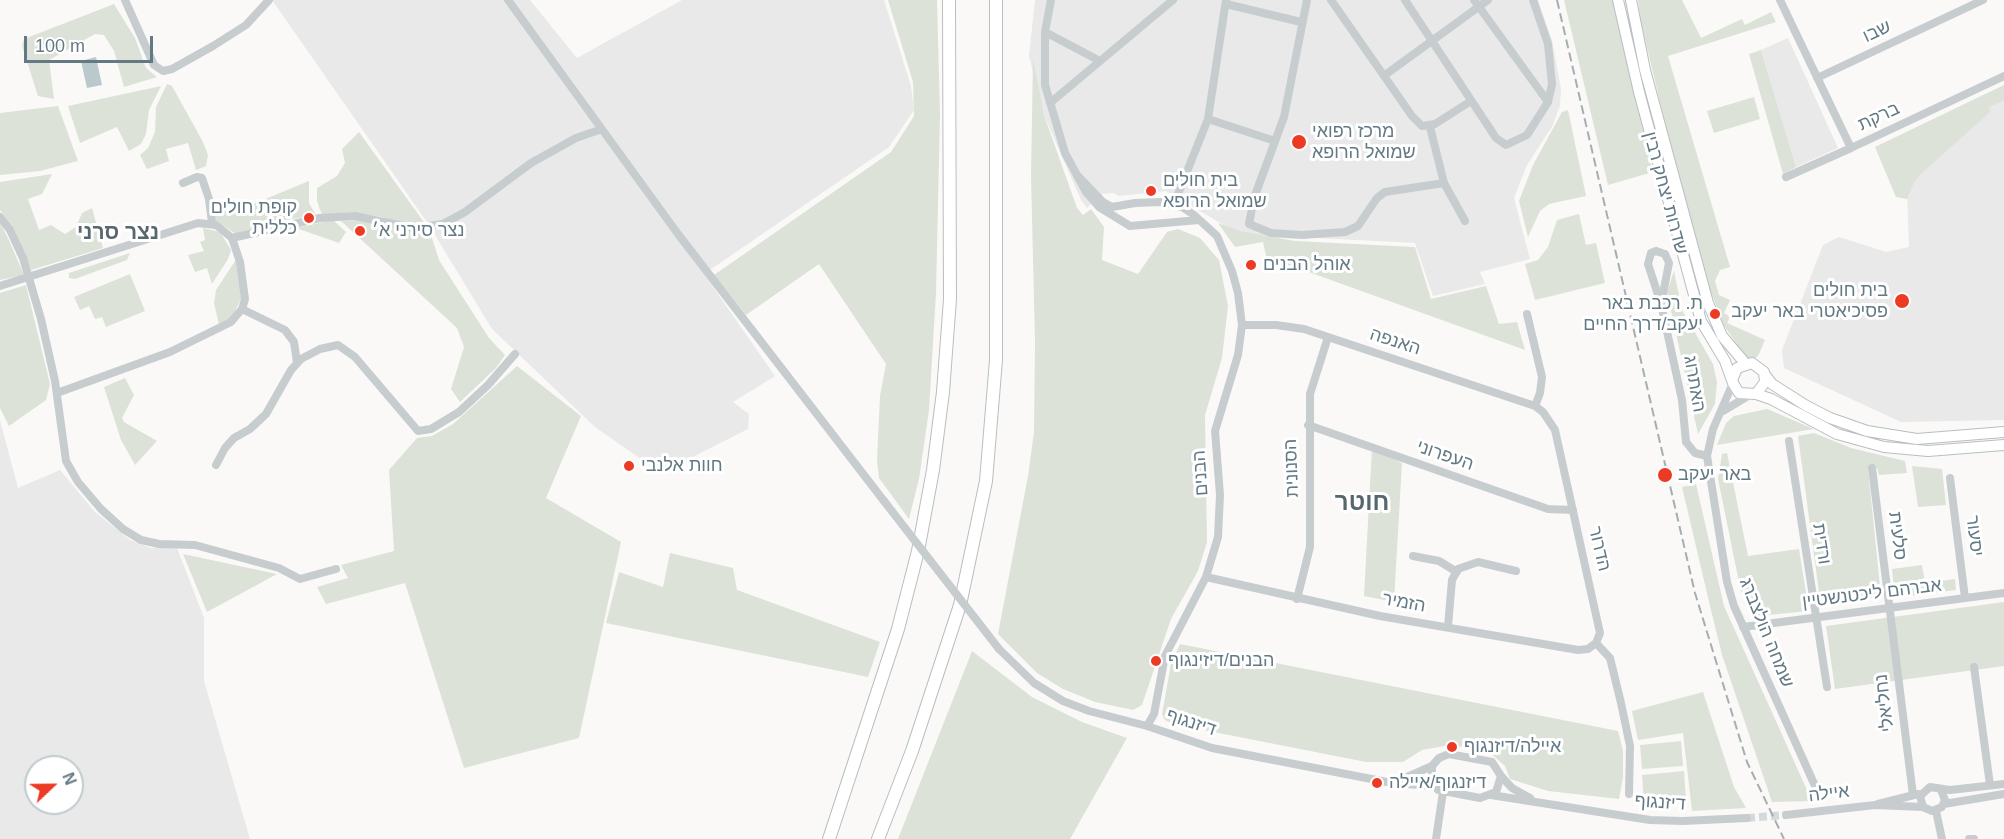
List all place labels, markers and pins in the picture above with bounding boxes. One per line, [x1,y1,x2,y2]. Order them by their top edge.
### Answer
place label: מרכז רפואי שמואל הרופא [1312,121,1416,164]
marker: מרכז רפואי שמואל הרופא [1290,133,1308,151]
place label: בית חולים שמואל הרופא [1163,170,1267,213]
marker: בית חולים שמואל הרופא [1144,184,1158,198]
place label: קופת חולים כללית [211,197,297,240]
marker: קופת חולים כללית [302,211,316,225]
place label: נצר סירני א׳ [372,220,464,242]
marker: נצר סירני א׳ [353,224,367,238]
place label: אוהל הבנים [1263,254,1351,276]
marker: אוהל הבנים [1244,258,1258,272]
place label: בית חולים פסיכיאטרי באר יעקב [1731,280,1888,322]
marker: בית חולים פסיכיאטרי באר יעקב [1893,292,1911,310]
place label: ת. רכבת באר יעקב/דרך החיים [1583,293,1703,336]
marker: ת. רכבת באר יעקב/דרך החיים [1708,307,1722,321]
place label: חוות אלנבי [641,455,723,477]
marker: חוות אלנבי [622,459,636,473]
place label: באר יעקב [1678,464,1751,486]
marker: באר יעקב [1656,466,1674,484]
place label: הבנים/דיזינגוף [1168,650,1274,672]
marker: הבנים/דיזינגוף [1149,654,1163,668]
place label: איילה/דיזנגוף [1464,736,1561,758]
marker: איילה/דיזנגוף [1445,740,1459,754]
place label: דיזנגוף/איילה [1389,772,1486,794]
marker: דיזנגוף/איילה [1370,776,1384,790]

